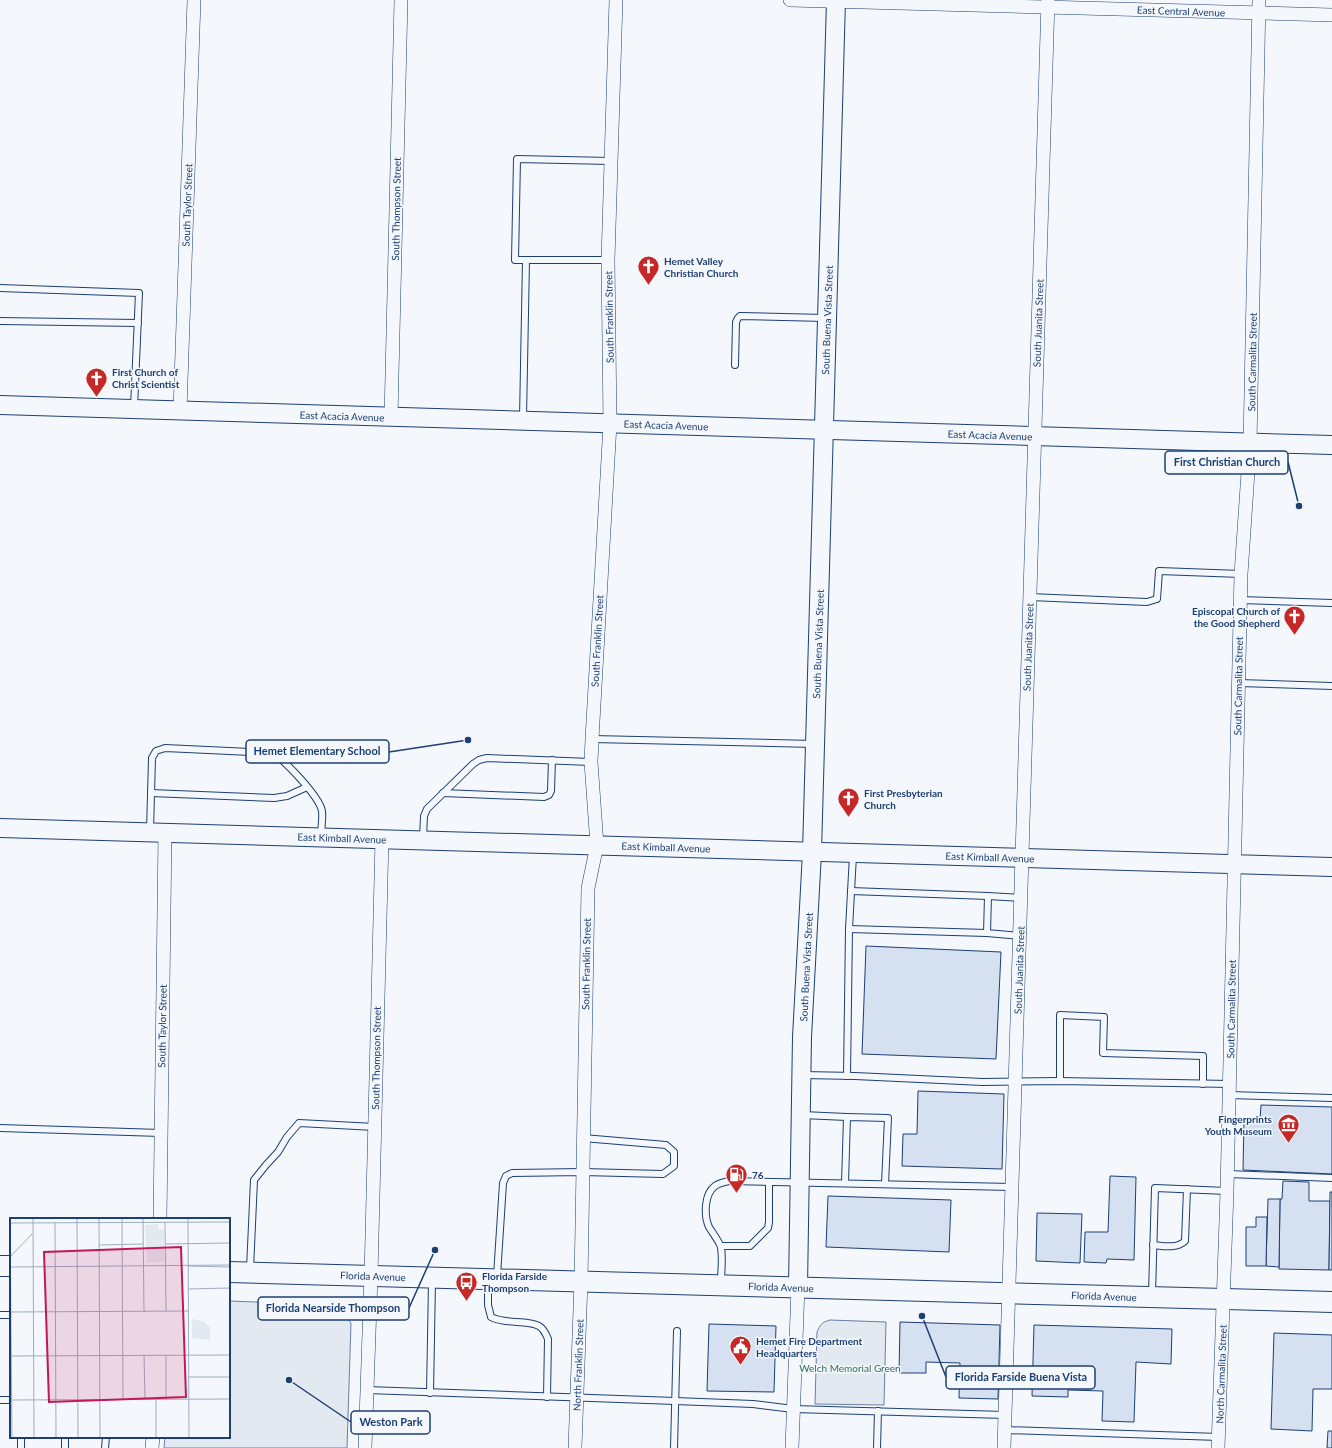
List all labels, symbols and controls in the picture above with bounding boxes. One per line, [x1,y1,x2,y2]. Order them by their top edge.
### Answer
street label: East Central Avenue [1137,3,1225,19]
street label: South Thompson Street [389,157,403,261]
street label: South Taylor Street [180,163,194,247]
church icon: Hemet Valley Christian Church [636,254,662,287]
place label: Hemet Valley Christian Church [664,255,739,279]
street label: South Buena Vista Street [819,265,835,375]
street label: South Franklin Street [602,270,616,363]
street label: South Juanita Street [1030,278,1046,367]
street label: South Carmalita Street [1245,312,1259,412]
church icon: First Church of Christ Scientist [83,365,109,398]
place label: First Church of Christ Scientist [112,366,180,390]
street label: East Acacia Avenue [299,409,385,423]
street label: East Acacia Avenue [623,418,709,432]
street label: East Acacia Avenue [947,428,1033,442]
callout: First Christian Church [1165,451,1288,474]
text: First Christian Church [1174,455,1280,468]
street label: South Buena Vista Street [810,589,826,699]
street label: South Franklin Street [589,594,605,687]
street label: South Juanita Street [1020,602,1036,691]
church icon: Episcopal Church of the Good Shepherd [1282,604,1308,637]
place label: Episcopal Church of the Good Shepherd [1192,605,1280,629]
street label: South Carmalita Street [1231,636,1245,736]
callout: Hemet Elementary School [246,740,389,763]
text: Hemet Elementary School [254,744,381,757]
church icon: First Presbyterian Church [836,786,862,819]
place label: First Presbyterian Church [864,787,943,811]
street label: East Kimball Avenue [297,830,387,846]
street label: East Kimball Avenue [621,839,711,855]
street label: East Kimball Avenue [945,849,1035,865]
street label: South Buena Vista Street [797,912,815,1022]
street label: South Franklin Street [579,917,593,1010]
street label: South Juanita Street [1011,925,1027,1014]
street label: South Carmalita Street [1224,959,1238,1059]
street label: South Taylor Street [155,984,169,1068]
street label: South Thompson Street [369,1006,383,1110]
museum icon: Fingerprints Youth Museum [1275,1112,1301,1145]
place label: Fingerprints Youth Museum [1204,1113,1273,1137]
fuel station icon: 76 [723,1162,749,1195]
place label: 76 [752,1169,764,1181]
inset map [10,1218,230,1438]
street label: Florida Avenue [340,1269,406,1283]
bus stop icon: Florida Farside Thompson [454,1269,480,1302]
place label: Florida Farside Thompson [482,1270,548,1294]
street label: Florida Avenue [748,1280,814,1294]
street label: Florida Avenue [1071,1289,1137,1303]
callout: Florida Nearside Thompson [258,1297,409,1320]
text: Florida Nearside Thompson [266,1301,400,1314]
street label: North Franklin Street [570,1318,586,1411]
street label: North Carmalita Street [1213,1324,1229,1424]
public building icon: Hemet Fire Department Headquarters [727,1334,753,1367]
place label: Hemet Fire Department Headquarters [756,1335,863,1359]
park label: Welch Memorial Green [799,1362,901,1374]
callout: Florida Farside Buena Vista [946,1366,1095,1389]
text: Florida Farside Buena Vista [955,1370,1087,1383]
callout: Weston Park [351,1411,430,1434]
text: Weston Park [359,1415,423,1428]

